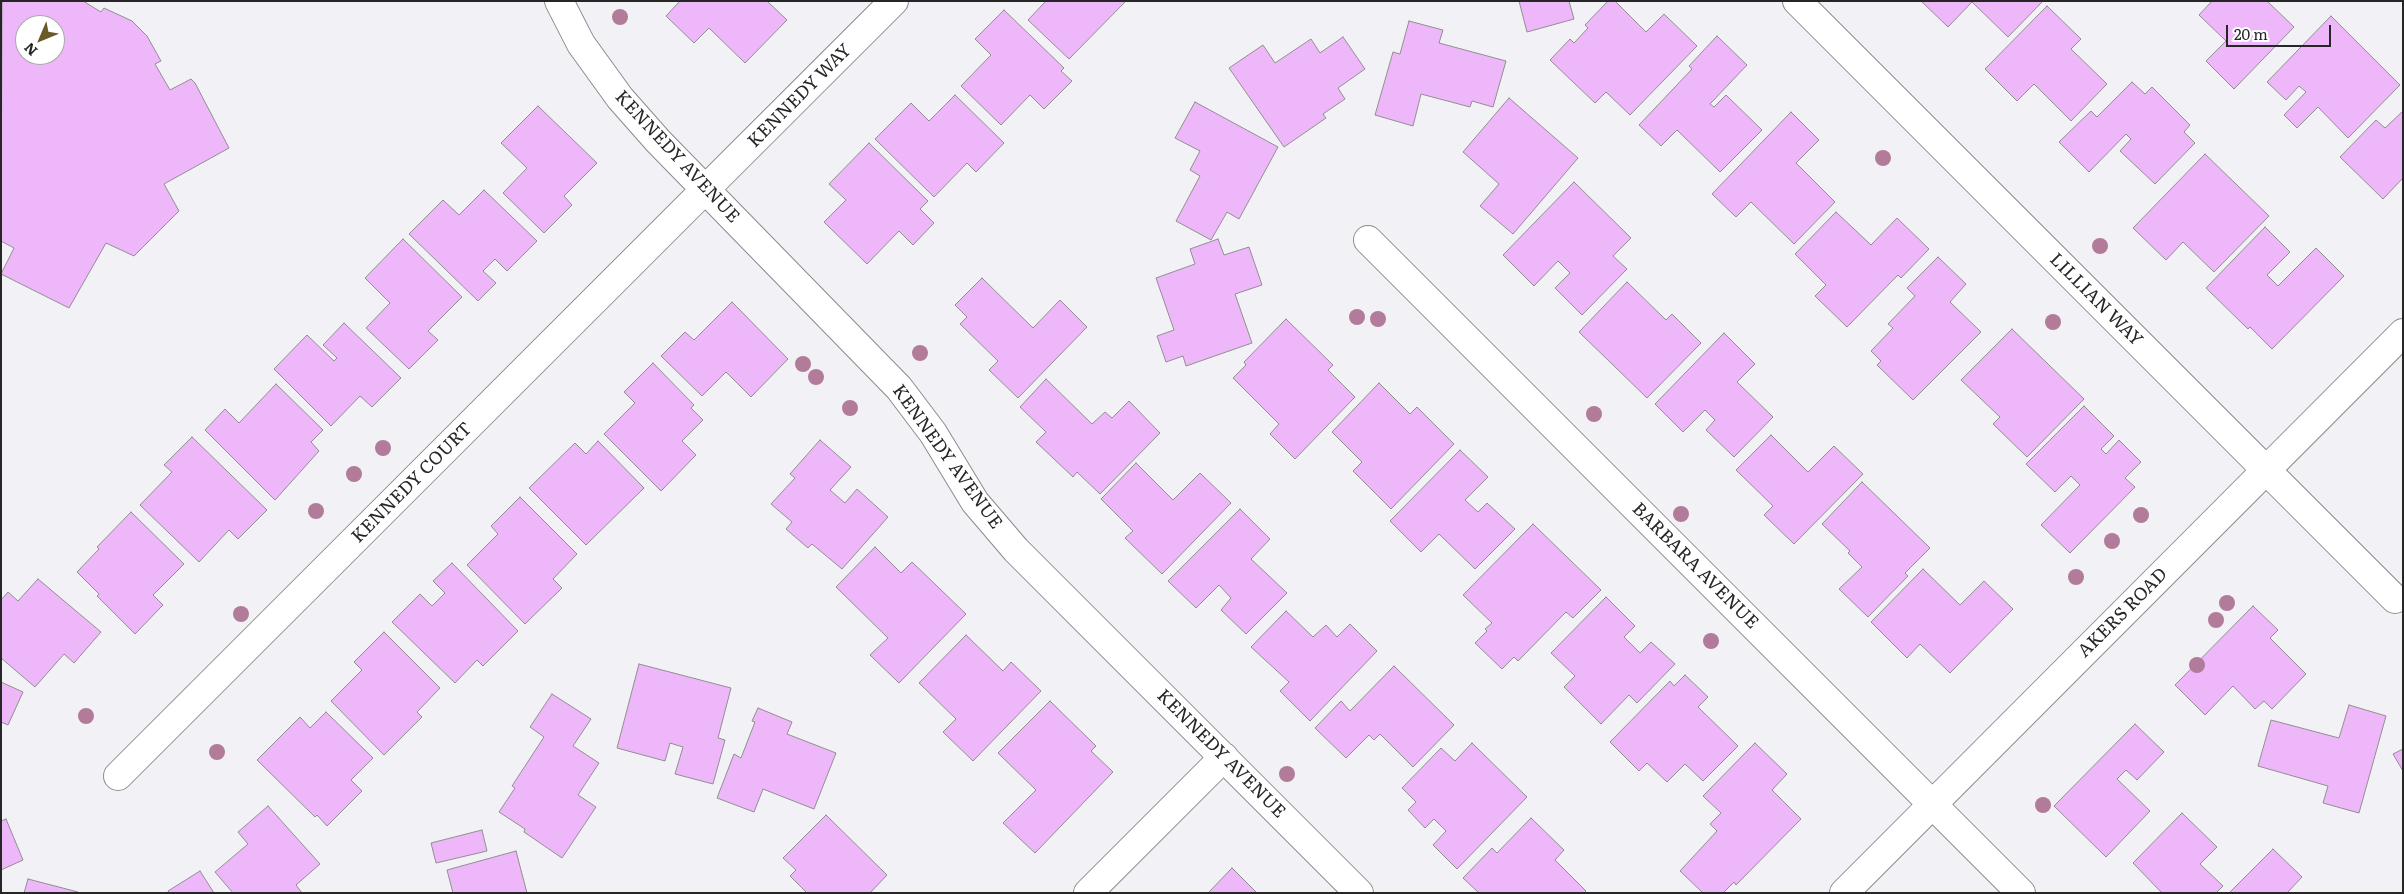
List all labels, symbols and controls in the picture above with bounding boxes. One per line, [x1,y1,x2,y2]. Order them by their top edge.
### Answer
north arrow [15,15,65,65]
scale bar [2229,15,2334,47]
text: 20 m [2234,22,2268,45]
text: N [19,39,41,61]
street label: KENNEDY WAY [744,40,856,152]
street label: KENNEDY AVENUE [610,86,744,228]
street label: LILLIAN WAY [2045,249,2147,351]
street label: KENNEDY AVENUE [887,381,1007,533]
street label: KENNEDY COURT [347,418,477,548]
street label: BARBARA AVENUE [1627,498,1763,634]
street label: AKERS ROAD [2074,564,2172,662]
street label: KENNEDY AVENUE [1152,685,1290,823]

